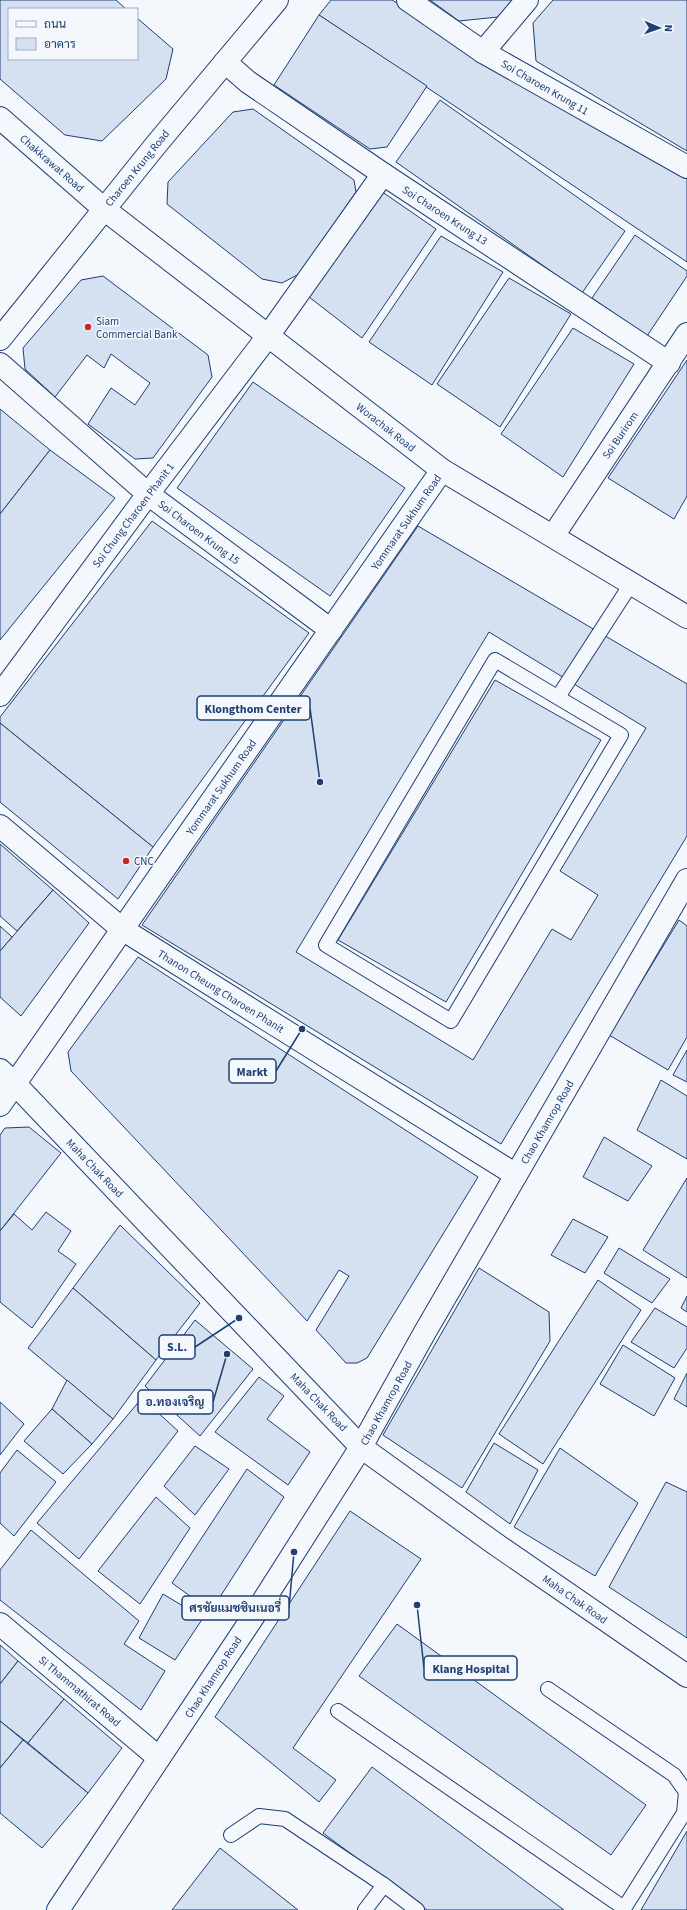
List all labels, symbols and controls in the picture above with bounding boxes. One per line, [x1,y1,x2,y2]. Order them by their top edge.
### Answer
legend [8,8,138,60]
north arrow [639,8,679,48]
text: ถนน [44,16,67,33]
text: N [661,24,676,32]
text: อาคาร [44,36,76,53]
street label: Soi Charoen Krung 11 [498,56,591,119]
street label: Charoen Krung Road [102,127,173,210]
street label: Chakkrawat Road [16,131,87,195]
street label: Soi Charoen Krung 13 [399,182,490,249]
place label: Siam Commercial Bank [96,314,178,342]
marker: Siam Commercial Bank [83,322,93,332]
street label: Worachak Road [353,399,418,455]
street label: Soi Burirom [599,408,642,462]
street label: Soi Chung Charoen Phanit 1 [89,460,178,571]
street label: Yommarat Sukhum Road [367,471,445,574]
street label: Soi Charoen Krung 15 [155,497,243,568]
callout: Klongthom Center [197,696,310,720]
text: Klongthom Center [205,701,302,718]
street label: Yommarat Sukhum Road [182,736,260,839]
place label: CNC [134,854,154,869]
marker: CNC [121,856,131,866]
street label: Thanon Cheung Charoen Phanit [155,946,287,1037]
callout: Markt [229,1059,276,1083]
text: Markt [237,1064,268,1081]
street label: Chao Khamrop Road [517,1078,578,1167]
street label: Maha Chak Road [63,1136,127,1201]
callout: S.L. [159,1335,195,1359]
text: S.L. [167,1339,187,1356]
street label: Chao Khamrop Road [357,1358,416,1448]
street label: Maha Chak Road [287,1370,351,1435]
callout: อ.ทองเจริญ [138,1390,213,1414]
text: อ.ทองเจริญ [146,1394,204,1411]
street label: Maha Chak Road [539,1571,610,1627]
callout: ศรชัยแมชชินเนอรี่ [182,1596,289,1620]
text: ศรชัยแมชชินเนอรี่ [189,1597,281,1617]
street label: Chao Khamrop Road [181,1634,245,1721]
street label: Si Thammathirat Road [36,1653,124,1730]
callout: Klang Hospital [424,1656,517,1680]
text: Klang Hospital [432,1661,510,1678]

